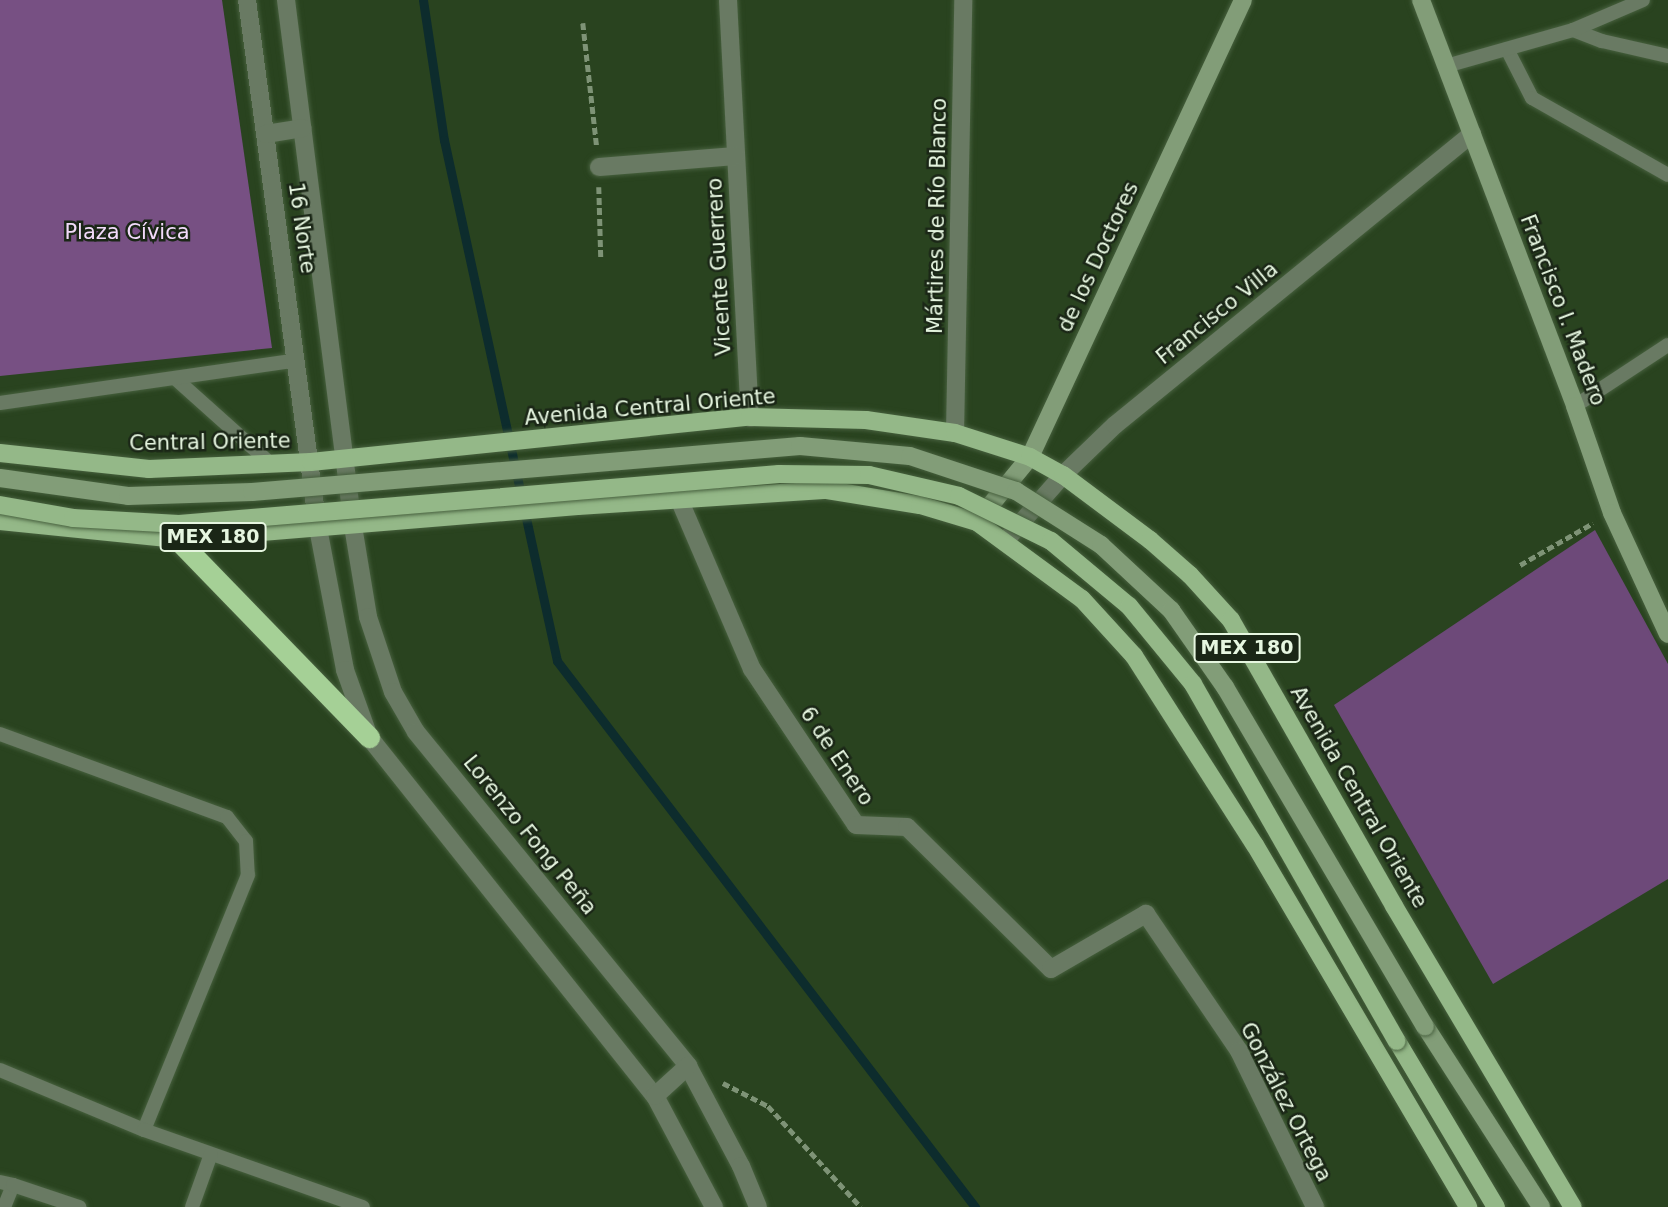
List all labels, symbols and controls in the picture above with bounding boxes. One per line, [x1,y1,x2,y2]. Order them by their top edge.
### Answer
street label: Mártires de Río Blanco [922,98,952,334]
street label: Vicente Guerrero [702,177,736,357]
street label: de los Doctores [1052,178,1144,336]
street label: 16 Norte [283,181,321,275]
street label: Francisco I. Madero [1515,211,1611,409]
park label: Plaza Cívica [64,219,190,245]
street label: Francisco Villa [1151,256,1283,370]
street label: Avenida Central Oriente [523,383,777,431]
street label: Central Oriente [129,428,291,456]
road number: MEX 180 [159,522,267,552]
road number: MEX 180 [1193,632,1301,664]
street label: Avenida Central Oriente [1285,682,1433,912]
street label: 6 de Enero [795,702,879,810]
street label: Lorenzo Fong Peña [458,750,602,920]
street label: González Ortega [1235,1018,1337,1186]

